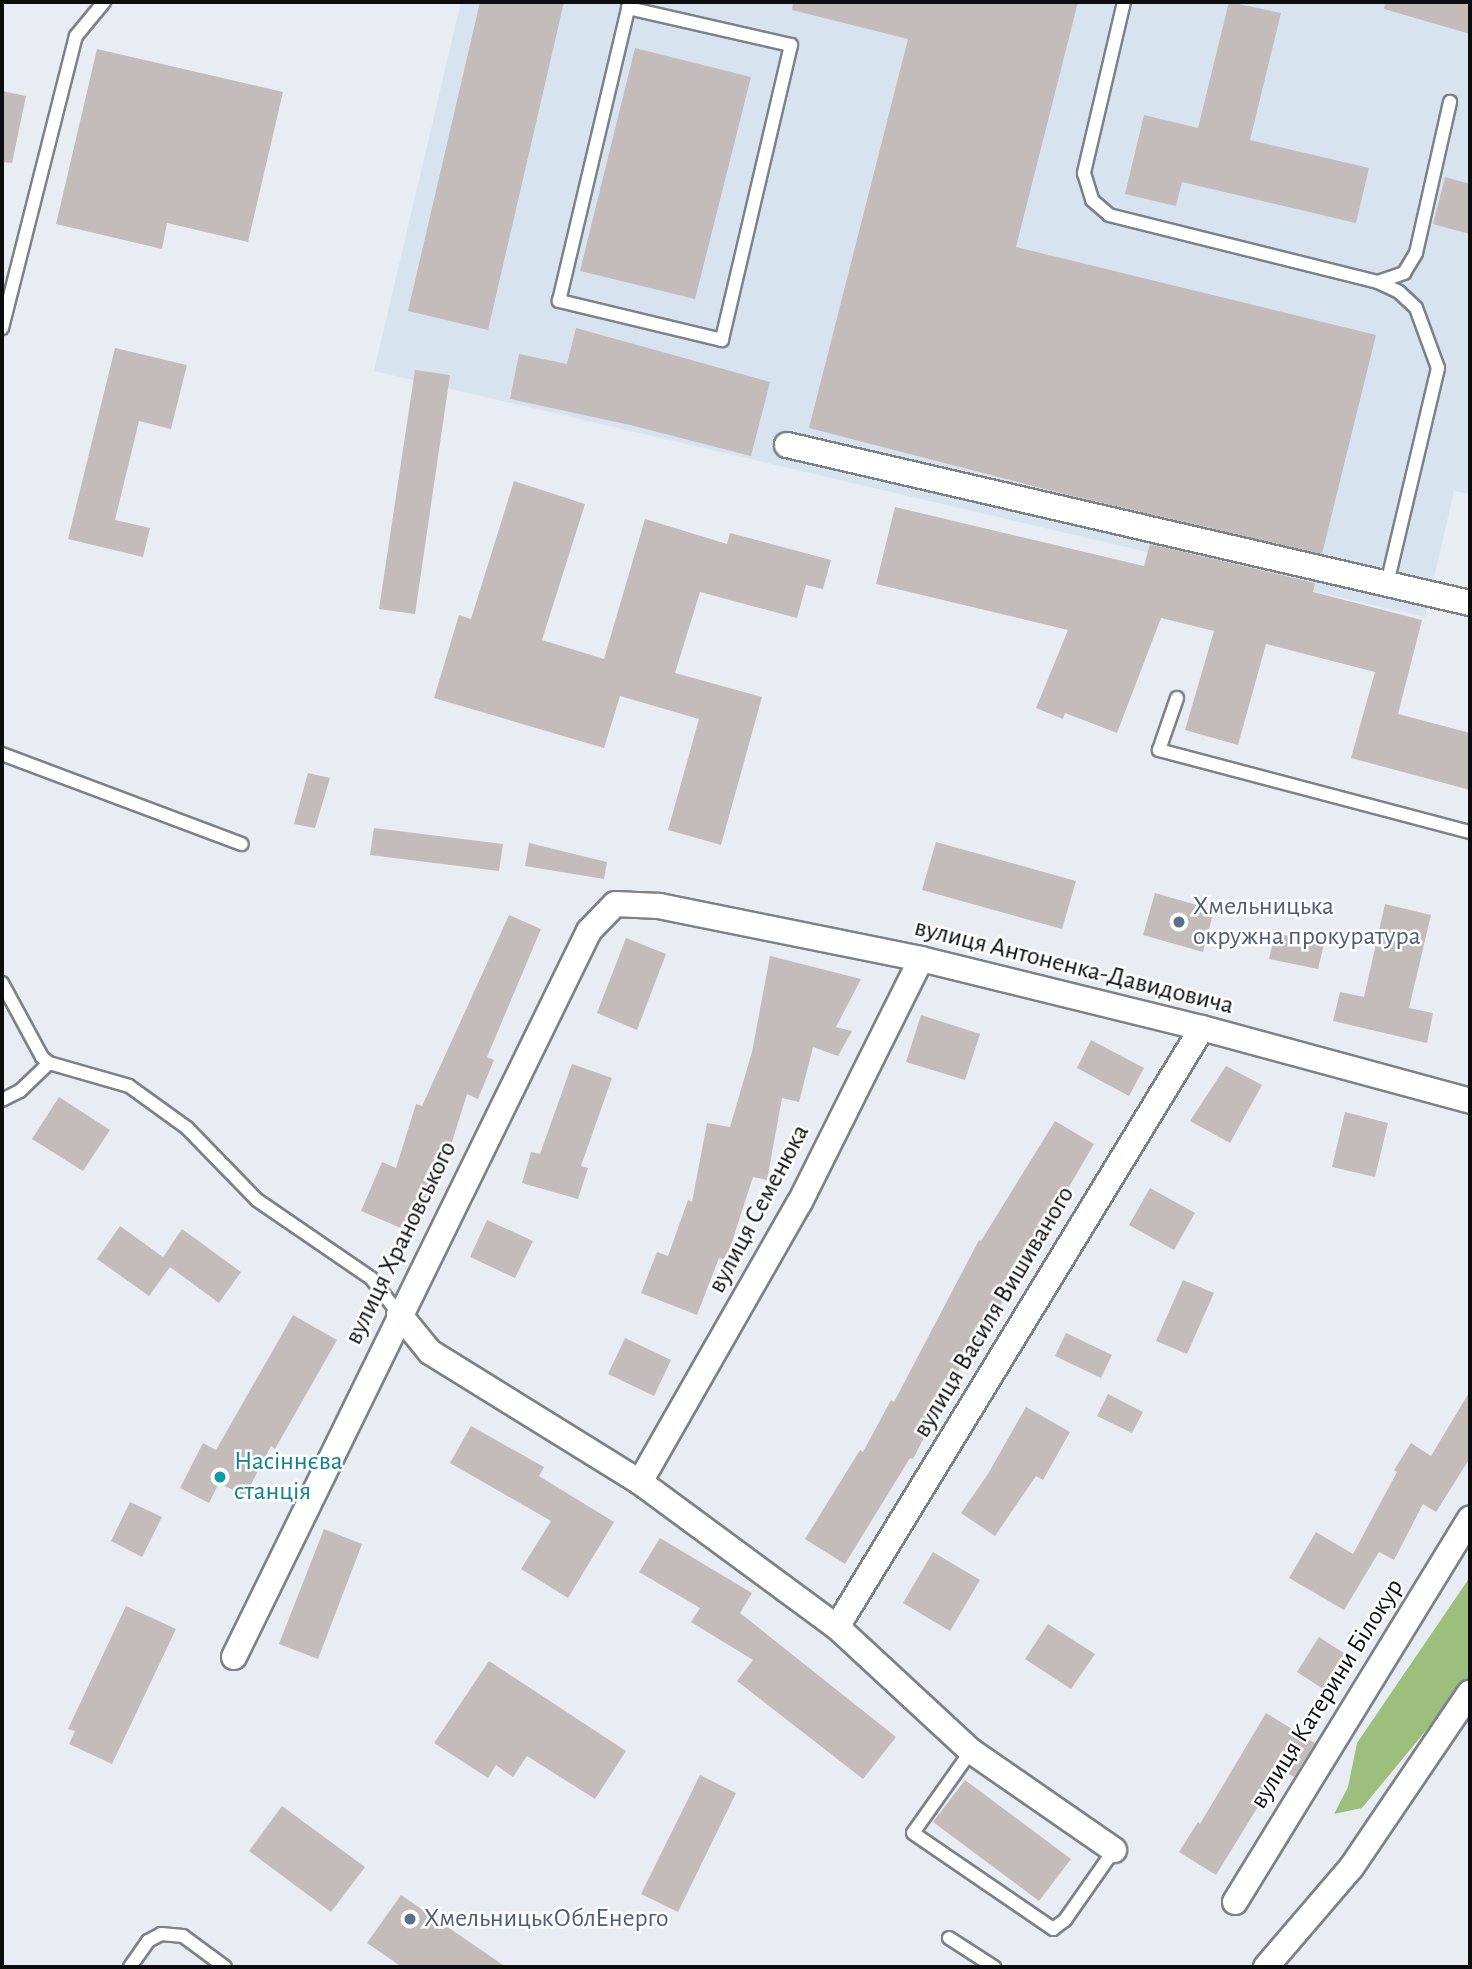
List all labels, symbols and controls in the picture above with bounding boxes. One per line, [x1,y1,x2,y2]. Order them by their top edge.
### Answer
place label: Хмельницька окружна прокуратура [1193,891,1421,953]
street label: вулиця Антоненка-Давидовича [911,912,1237,1022]
marker: Хмельницька окружна прокуратура [1171,914,1187,930]
street label: вулиця Семенюка [701,1119,817,1299]
street label: вулиця Храновського [338,1136,464,1350]
street label: вулиця Василя Вишиваного [907,1181,1081,1443]
place label: Насіннєва станція [234,1446,343,1508]
marker: Насіннєва станція [212,1469,228,1485]
street label: вулиця Катерини Білокур [1243,1573,1411,1815]
place label: ХмельницькОблЕнерго [424,1903,669,1935]
marker: ХмельницькОблЕнерго [402,1911,418,1927]

